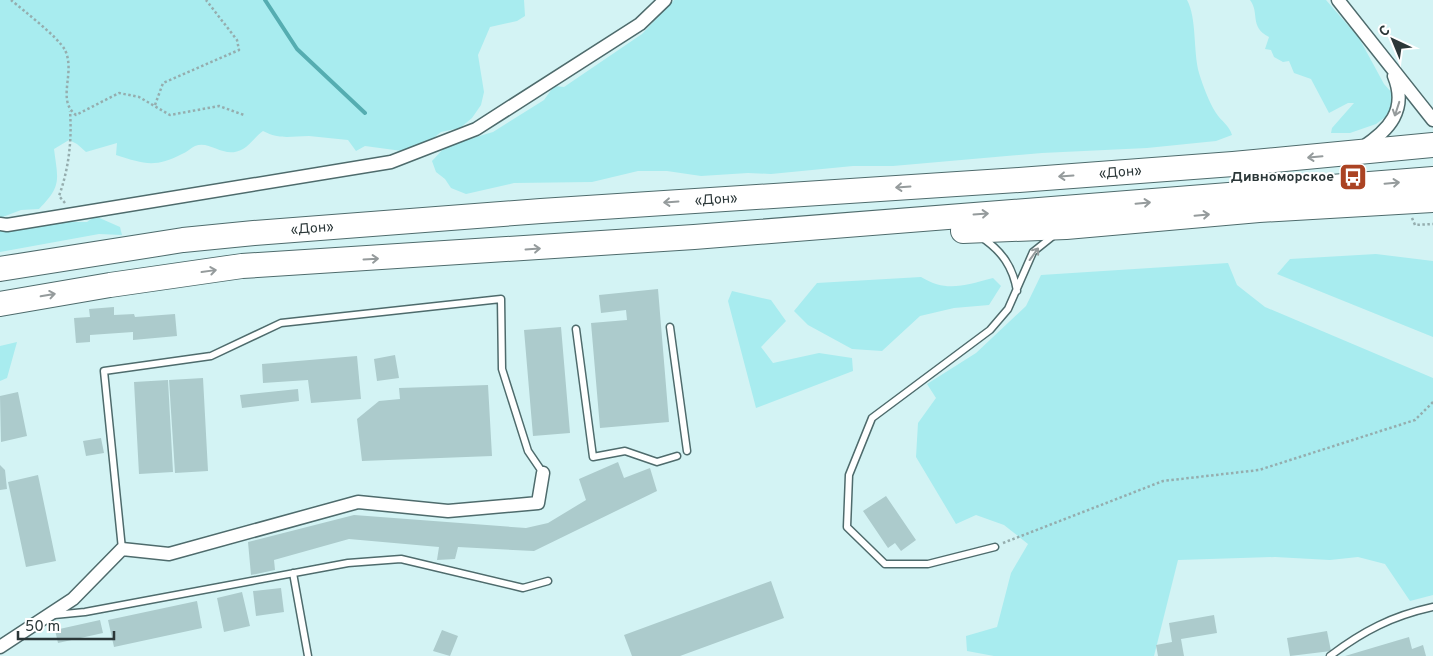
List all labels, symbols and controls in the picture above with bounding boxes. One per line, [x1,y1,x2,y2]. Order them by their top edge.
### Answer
north arrow [1368,15,1418,65]
text: С [1376,22,1394,41]
one-way arrow [1391,101,1401,117]
one-way arrow [1307,152,1323,161]
street label: «Дон» [1098,162,1142,183]
bus stop icon: Дивноморское [1338,162,1368,192]
place label: Дивноморское [1231,169,1334,186]
one-way arrow [1058,172,1074,181]
one-way arrow [1384,178,1400,187]
one-way arrow [896,183,912,192]
street label: «Дон» [694,190,738,210]
one-way arrow [664,198,680,207]
one-way arrow [1135,199,1151,208]
one-way arrow [973,209,989,218]
one-way arrow [1194,210,1210,220]
street label: «Дон» [290,218,334,239]
one-way arrow [525,244,541,253]
one-way arrow [1029,247,1039,261]
one-way arrow [362,255,378,264]
one-way arrow [200,266,216,276]
one-way arrow [40,290,56,300]
scale bar [18,608,114,640]
text: 50 m [25,618,60,637]

